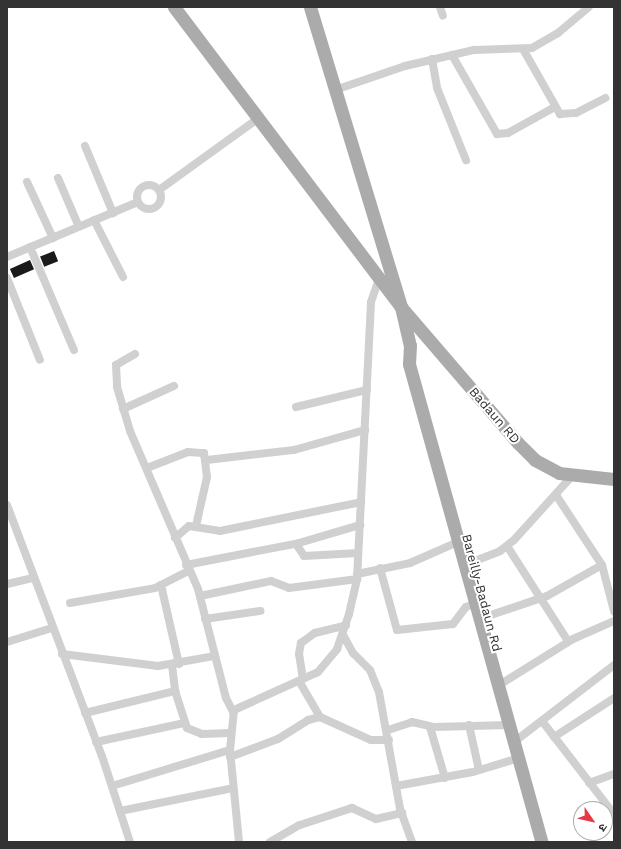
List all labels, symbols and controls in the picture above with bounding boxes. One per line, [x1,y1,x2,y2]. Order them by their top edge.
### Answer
street label: Badaun RD [465,385,523,447]
street label: Bareilly-Badaun Rd [458,533,504,653]
north arrow [573,801,613,841]
text: उ [595,821,610,834]

